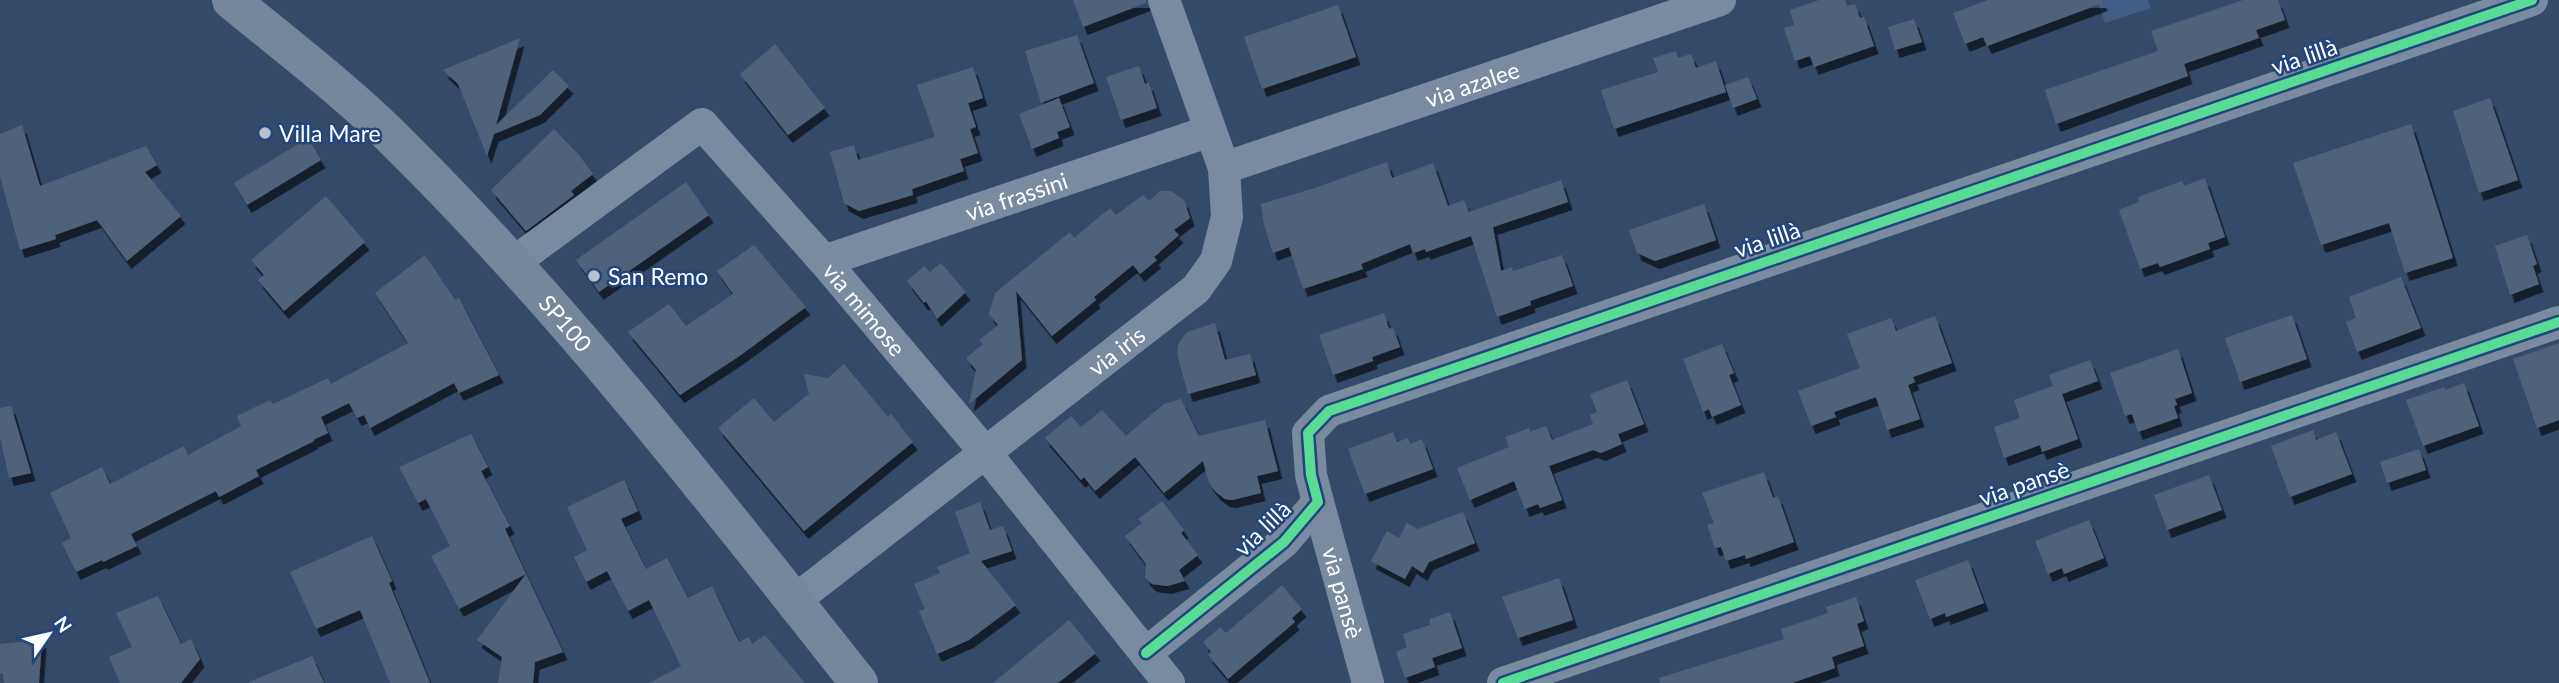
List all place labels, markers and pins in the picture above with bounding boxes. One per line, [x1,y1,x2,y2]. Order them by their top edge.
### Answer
place label: Villa Mare [279,119,381,147]
marker: Villa Mare [257,125,273,141]
place label: San Remo [608,262,708,290]
marker: San Remo [586,268,602,284]

